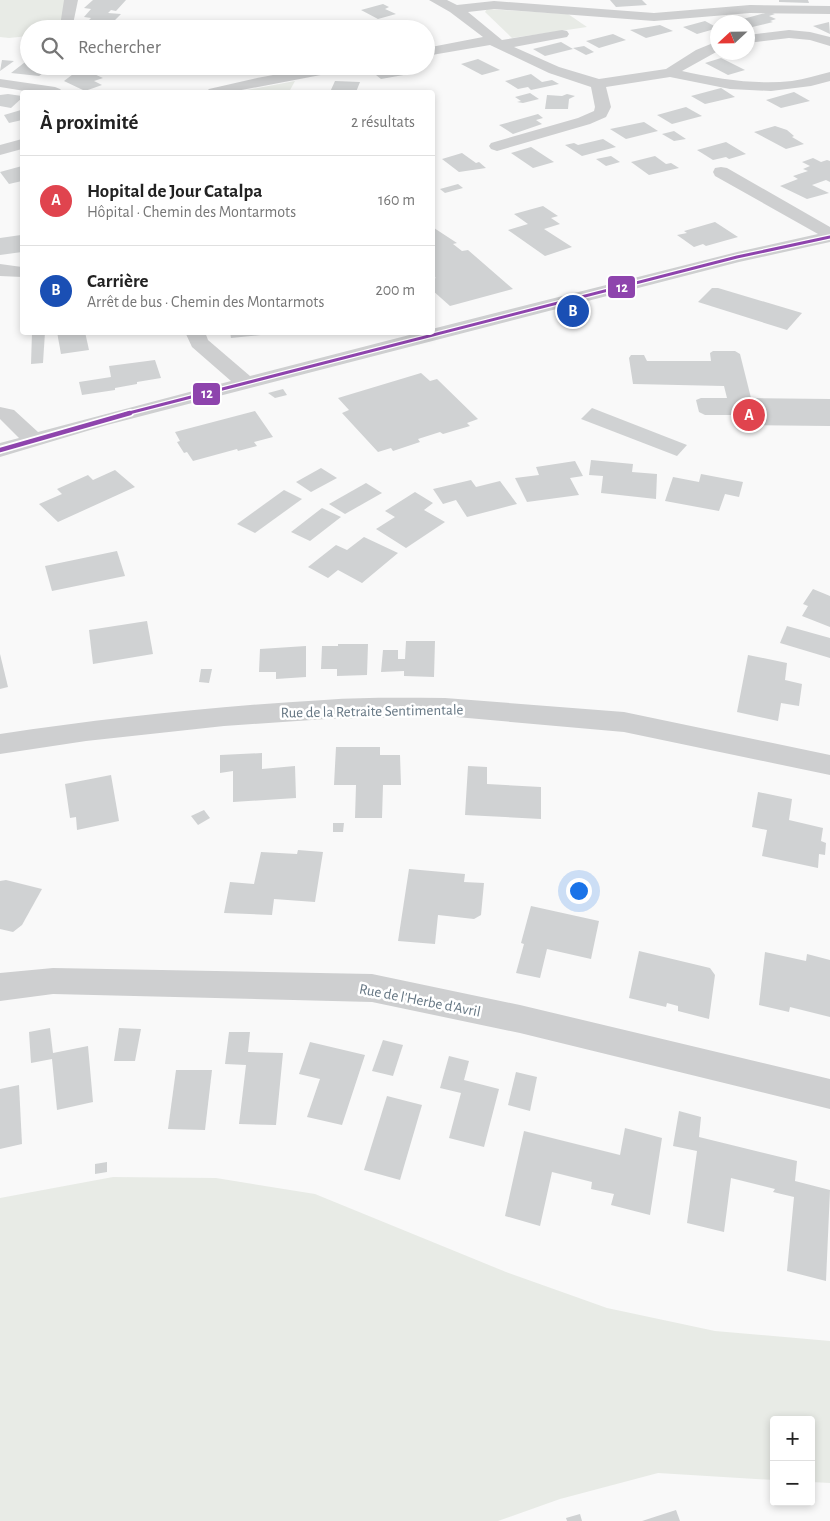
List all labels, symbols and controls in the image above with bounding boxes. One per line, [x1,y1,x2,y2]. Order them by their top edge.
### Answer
north arrow [710,15,755,60]
search box [20,20,435,75]
icon: search [38,34,66,62]
text: Rechercher [78,38,161,57]
text: À proximité [40,112,138,133]
text: 2 résultats [351,114,415,130]
text: Hopital de Jour Catalpa [87,182,262,201]
text: A [51,192,61,208]
text: 160 m [378,192,415,208]
text: Hôpital · Chemin des Montarmots [87,204,296,220]
text: Carrière [87,272,149,291]
line badge: 12 [607,275,636,299]
text: 12 [616,281,628,295]
text: B [51,282,61,298]
text: 200 m [375,282,415,298]
pin: B [557,292,589,330]
text: Arrêt de bus · Chemin des Montarmots [87,294,324,310]
line badge: 12 [192,382,221,406]
text: 12 [201,387,213,401]
pin: A [733,396,765,434]
street label: Rue de la Retraite Sentimentale [280,702,464,721]
your location [566,878,592,904]
street label: Rue de l'Herbe d'Avril [358,981,482,1020]
map controls [770,1416,815,1506]
button: + [770,1416,815,1461]
button: − [770,1461,815,1506]

